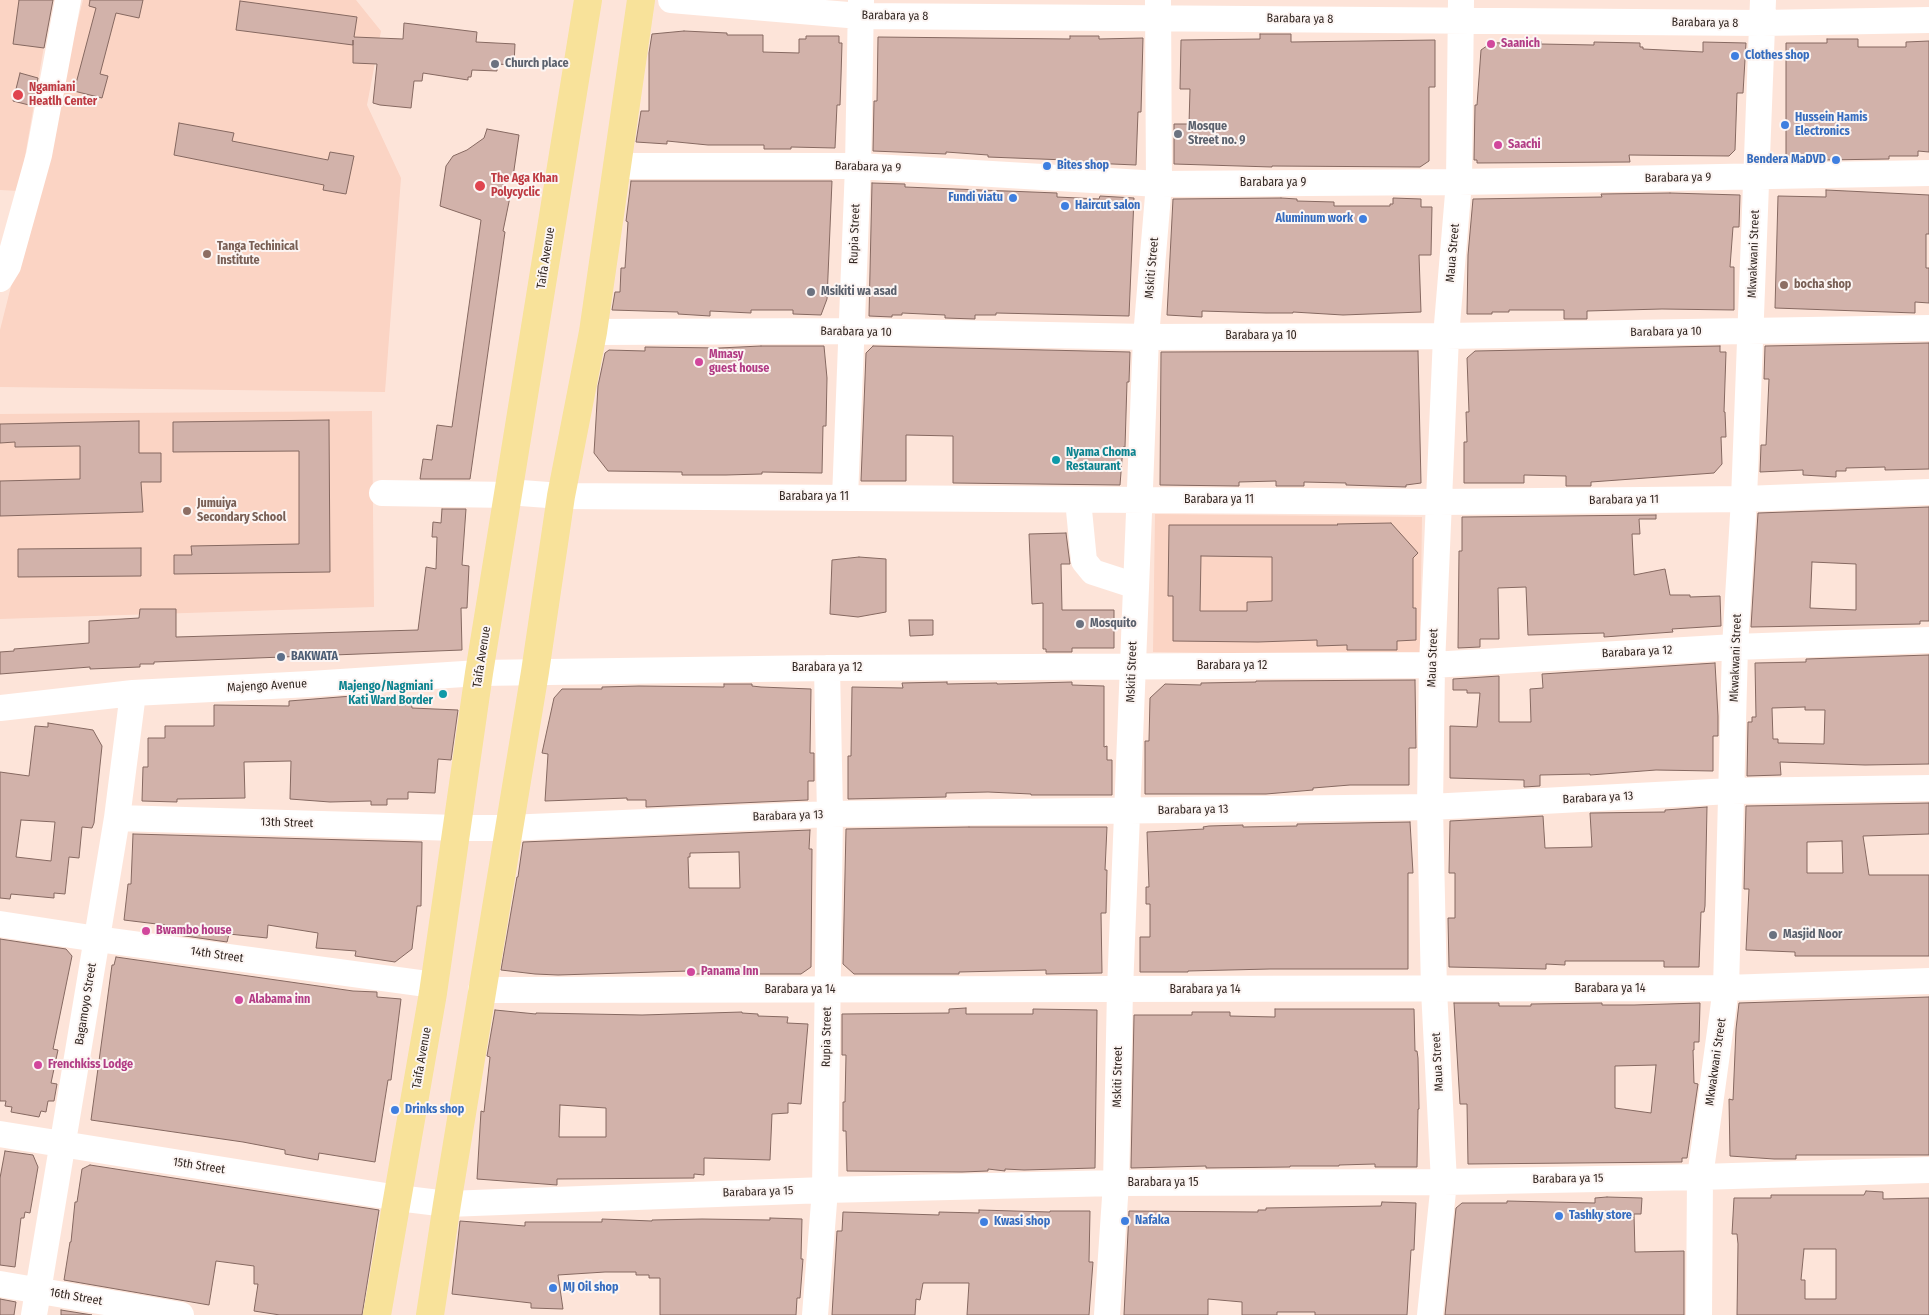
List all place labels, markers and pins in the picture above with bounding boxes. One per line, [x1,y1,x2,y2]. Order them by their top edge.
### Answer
place label: Saanich [1501,37,1540,51]
marker: Saanich [1485,38,1497,50]
place label: Clothes shop [1745,49,1810,63]
marker: Clothes shop [1729,50,1741,62]
place label: Church place [505,57,569,71]
marker: Church place [489,58,501,70]
place label: Ngamiani Heatlh Center [29,81,97,109]
marker: Ngamiani Heatlh Center [11,88,25,102]
place label: Hussein Hamis Electronics [1795,111,1868,139]
marker: Hussein Hamis Electronics [1779,119,1791,131]
place label: Mosque Street no. 9 [1188,120,1245,148]
marker: Mosque Street no. 9 [1172,128,1184,140]
place label: Saachi [1508,138,1541,152]
marker: Saachi [1492,139,1504,151]
place label: Bendera MaDVD [1747,153,1826,167]
marker: Bendera MaDVD [1830,154,1842,166]
place label: Bites shop [1057,159,1109,173]
marker: Bites shop [1041,160,1053,172]
place label: The Aga Khan Polycyclic [491,172,558,200]
marker: The Aga Khan Polycyclic [473,179,487,193]
place label: Fundi viatu [948,191,1003,205]
marker: Fundi viatu [1007,192,1019,204]
place label: Haircut salon [1075,199,1140,213]
marker: Haircut salon [1059,200,1071,212]
place label: Aluminum work [1275,212,1353,226]
marker: Aluminum work [1357,213,1369,225]
place label: Tanga Techinical Institute [217,240,298,268]
marker: Tanga Techinical Institute [201,248,213,260]
place label: bocha shop [1794,278,1851,292]
marker: bocha shop [1778,279,1790,291]
place label: Msikiti wa asad [821,285,897,299]
marker: Msikiti wa asad [805,286,817,298]
place label: Mmasy guest house [709,348,769,376]
marker: Mmasy guest house [693,356,705,368]
place label: Nyama Choma Restaurant [1066,446,1136,474]
marker: Nyama Choma Restaurant [1050,454,1062,466]
place label: Jumuiya Secondary School [197,497,286,525]
marker: Jumuiya Secondary School [181,505,193,517]
place label: Mosquito [1090,617,1137,631]
marker: Mosquito [1074,618,1086,630]
place label: BAKWATA [291,650,338,664]
marker: BAKWATA [275,651,287,663]
place label: Majengo/Nagmiani Kati Ward Border [339,680,433,708]
marker: Majengo/Nagmiani Kati Ward Border [437,688,449,700]
place label: Bwambo house [156,924,232,938]
marker: Bwambo house [140,925,152,937]
place label: Masjid Noor [1783,928,1842,942]
marker: Masjid Noor [1767,929,1779,941]
place label: Panama Inn [701,965,759,979]
marker: Panama Inn [685,966,697,978]
place label: Alabama inn [249,993,310,1007]
marker: Alabama inn [233,994,245,1006]
place label: Frenchkiss Lodge [48,1058,133,1072]
marker: Frenchkiss Lodge [32,1059,44,1071]
place label: Drinks shop [405,1103,464,1117]
marker: Drinks shop [389,1104,401,1116]
place label: Tashky store [1569,1209,1632,1223]
marker: Tashky store [1553,1210,1565,1222]
place label: Nafaka [1135,1214,1170,1228]
place label: Kwasi shop [994,1215,1050,1229]
marker: Nafaka [1119,1215,1131,1227]
marker: Kwasi shop [978,1216,990,1228]
place label: MJ Oil shop [563,1281,618,1295]
marker: MJ Oil shop [547,1282,559,1294]

